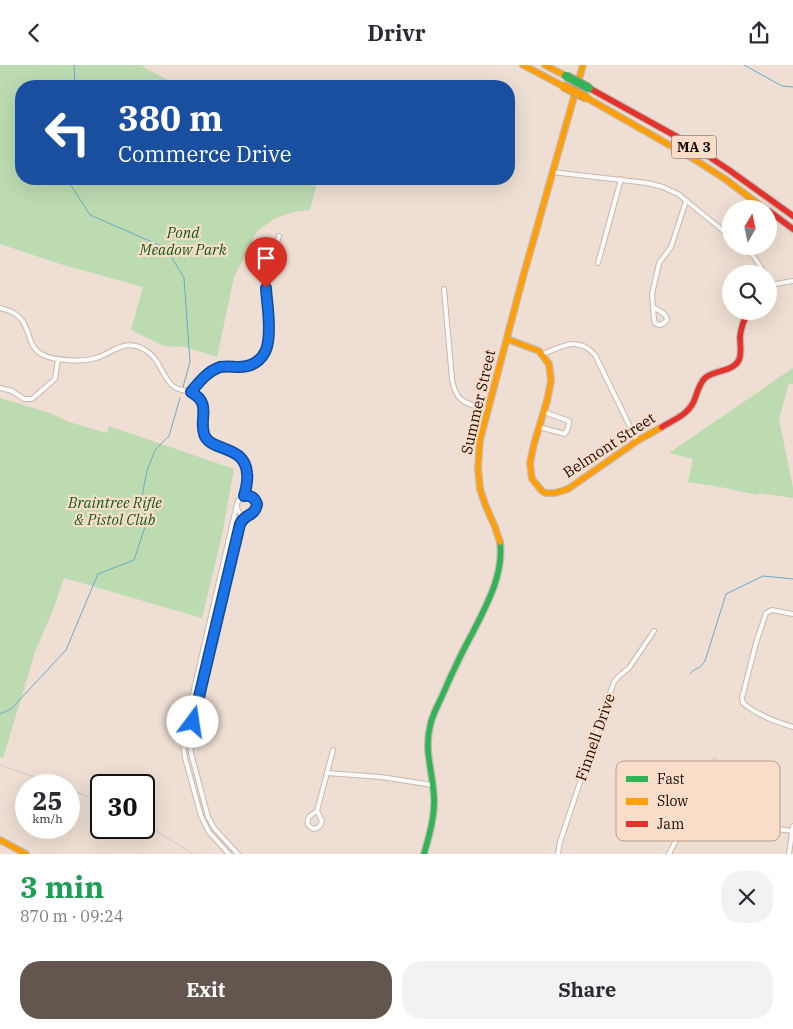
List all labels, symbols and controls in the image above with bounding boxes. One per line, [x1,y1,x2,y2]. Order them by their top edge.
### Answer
text: Drivr [367,18,426,47]
icon: back [20,19,48,47]
icon: share [745,19,773,47]
text: 380 m [118,95,223,141]
icon: left [35,100,100,165]
road number: MA 3 [672,135,716,159]
text: Commerce Drive [118,139,292,168]
north arrow [722,200,778,255]
map controls [722,200,777,320]
park label: Pond Meadow Park [138,223,227,259]
pin [245,237,287,288]
icon: arrive [252,244,280,272]
button: search [722,265,777,320]
street label: Summer Street [457,348,499,456]
street label: Belmont Street [559,408,659,482]
park label: Braintree Rifle & Pistol Club [67,493,162,529]
street label: Finnell Drive [571,691,619,783]
position arrow [166,695,218,747]
legend [616,761,780,841]
text: Fast [657,770,685,788]
speed limit sign: 30 [90,774,155,839]
text: 25 [32,784,63,817]
text: Slow [657,792,688,810]
text: km/h [32,811,63,826]
text: Jam [657,815,684,833]
text: 3 min [20,867,104,906]
button: close [721,871,773,923]
text: 870 m · 09:24 [20,906,123,926]
button: Exit [20,961,392,1019]
button: Share [402,961,773,1019]

